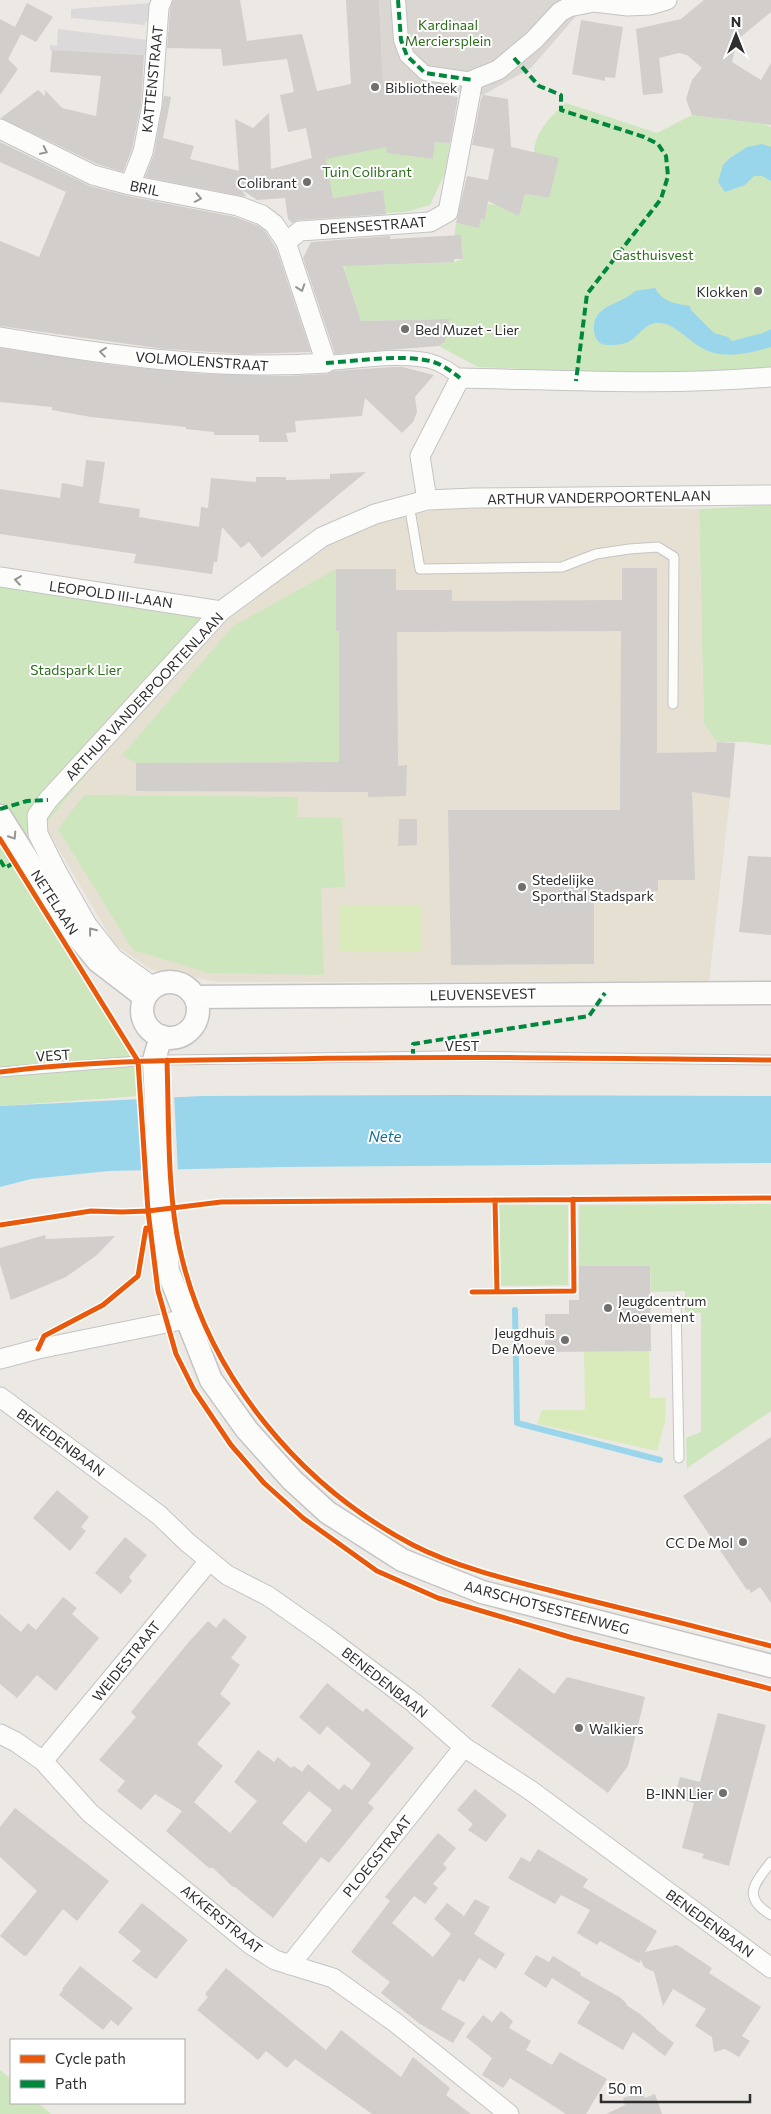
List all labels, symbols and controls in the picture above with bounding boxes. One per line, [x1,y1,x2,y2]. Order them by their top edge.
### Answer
north arrow [711,10,761,60]
text: N [731,13,741,30]
park label: Kardinaal Merciersplein [405,16,491,49]
street label: KATTENSTRAAT [138,24,166,134]
place label: Bibliotheek [385,79,458,96]
marker: Bibliotheek [369,81,381,93]
one-way arrow [39,145,48,155]
park label: Tuin Colibrant [322,163,412,180]
place label: Colibrant [237,174,297,191]
marker: Colibrant [301,176,313,188]
street label: BRIL [128,177,162,199]
one-way arrow [194,193,202,203]
street label: DEENSESTRAAT [319,213,427,237]
park label: Gasthuisvest [612,246,694,263]
one-way arrow [295,283,305,292]
place label: Klokken [696,283,748,300]
marker: Klokken [752,285,764,297]
place label: Bed Muzet - Lier [415,321,520,338]
marker: Bed Muzet - Lier [399,323,411,335]
one-way arrow [99,347,107,358]
street label: VOLMOLENSTRAAT [135,348,269,374]
street label: ARTHUR VANDERPOORTENLAAN [487,487,711,507]
one-way arrow [13,575,21,586]
street label: LEOPOLD III-LAAN [48,577,174,611]
street label: ARTHUR VANDERPOORTENLAAN [61,608,227,784]
park label: Stadspark Lier [30,661,122,678]
one-way arrow [7,830,16,840]
street label: NETELAAN [28,866,82,938]
place label: Stedelijke Sporthal Stadspark [532,871,655,904]
marker: Stedelijke Sporthal Stadspark [516,881,528,893]
one-way arrow [89,927,98,937]
street label: LEUVENSEVEST [430,985,536,1003]
street label: VEST [445,1037,479,1054]
street label: VEST [35,1045,71,1065]
water label: Nete [368,1127,402,1145]
place label: Jeugdcentrum Moevement [618,1292,707,1325]
marker: Jeugdcentrum Moevement [602,1302,614,1314]
place label: Jeugdhuis De Moeve [491,1324,555,1357]
marker: Jeugdhuis De Moeve [559,1334,571,1346]
street label: BENEDENBAAN [14,1404,108,1480]
place label: CC De Mol [665,1534,733,1551]
marker: CC De Mol [737,1536,749,1548]
street label: AARSCHOTSESTEENWEG [462,1577,632,1637]
street label: WEIDESTRAAT [88,1617,164,1705]
street label: BENEDENBAAN [339,1643,431,1721]
place label: Walkiers [589,1720,644,1737]
marker: Walkiers [573,1722,585,1734]
place label: B-INN Lier [646,1785,713,1802]
marker: B-INN Lier [717,1787,729,1799]
street label: PLOEGSTRAAT [339,1812,415,1900]
street label: AKKERSTRAAT [178,1881,266,1957]
street label: BENEDENBAAN [663,1885,757,1961]
legend [10,2039,185,2104]
text: Cycle path [55,2049,126,2067]
scale bar [601,2072,750,2104]
text: Path [55,2074,87,2092]
text: 50 m [608,2079,642,2097]

